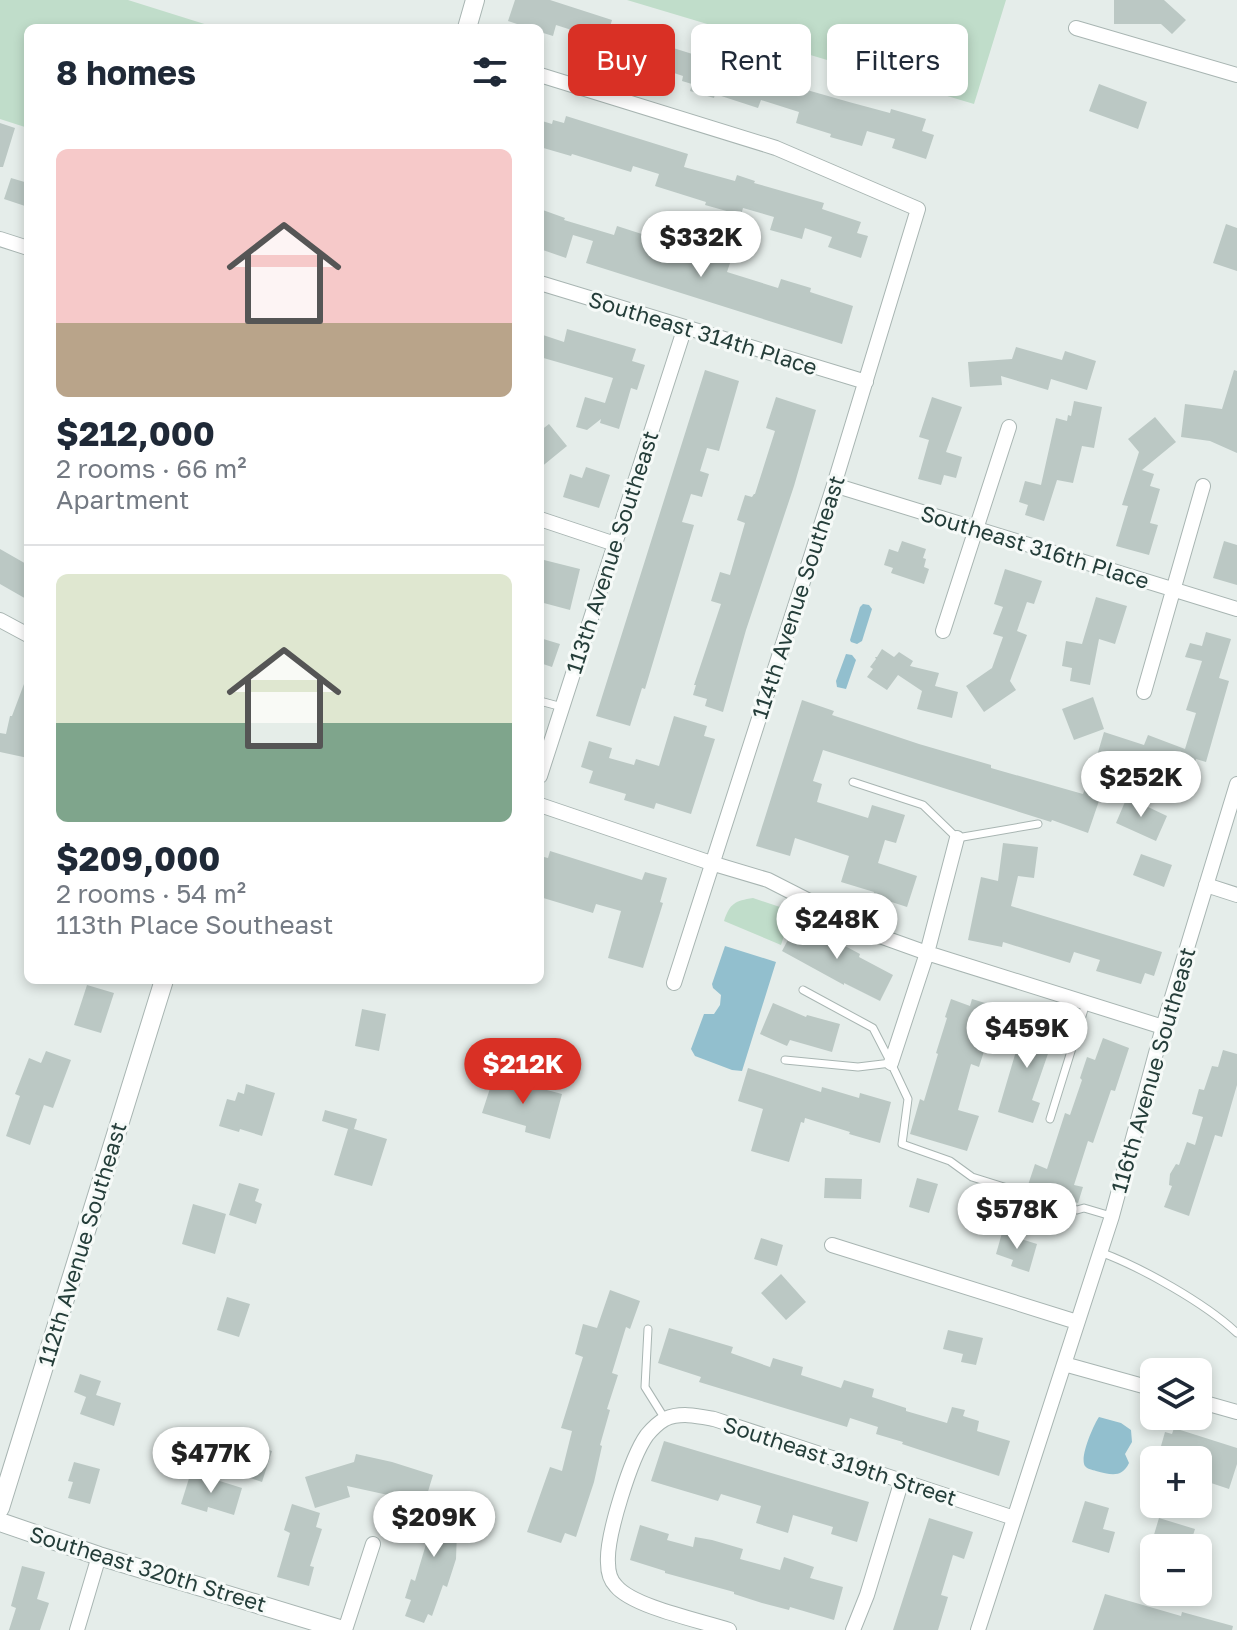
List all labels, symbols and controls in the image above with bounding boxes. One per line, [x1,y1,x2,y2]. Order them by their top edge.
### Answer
chip: Buy [568,24,675,96]
chip: Rent [691,24,811,96]
chip: Filters [827,24,968,96]
icon: filters [468,50,512,94]
text: 8 homes [56,52,196,92]
icon: home [212,201,356,345]
pin: $332K [645,211,757,279]
text: $332K [659,221,743,252]
street label: Southeast 314th Place [586,285,821,380]
text: $212,000 [56,413,215,453]
street label: 113th Avenue Southeast [559,427,664,677]
text: 2 rooms · 66 m² [56,453,247,484]
street label: 114th Avenue Southeast [745,472,850,722]
text: Apartment [56,484,189,515]
street label: Southeast 316th Place [918,499,1153,594]
icon: home [212,626,356,770]
pin: $252K [1085,751,1197,819]
text: $252K [1099,761,1183,792]
text: $209,000 [56,838,220,878]
text: 2 rooms · 54 m² [56,878,246,909]
pin: $248K [781,893,893,961]
text: $248K [794,903,880,934]
text: 113th Place Southeast [56,909,333,940]
street label: 116th Avenue Southeast [1105,944,1201,1196]
pin: $459K [971,1002,1083,1070]
text: $459K [985,1012,1069,1043]
pin: $212K [467,1038,579,1106]
text: $212K [482,1048,564,1079]
street label: 112th Avenue Southeast [32,1119,132,1369]
pin: $578K [961,1183,1073,1251]
text: $578K [976,1193,1058,1224]
map controls [1140,1358,1212,1606]
button: layers [1140,1358,1212,1430]
street label: Southeast 319th Street [720,1410,960,1511]
pin: $477K [155,1427,267,1495]
text: $477K [171,1437,251,1468]
button: + [1140,1446,1212,1518]
pin: $209K [378,1491,490,1559]
text: $209K [391,1501,477,1532]
street label: Southeast 320th Street [26,1520,270,1617]
button: − [1140,1534,1212,1606]

